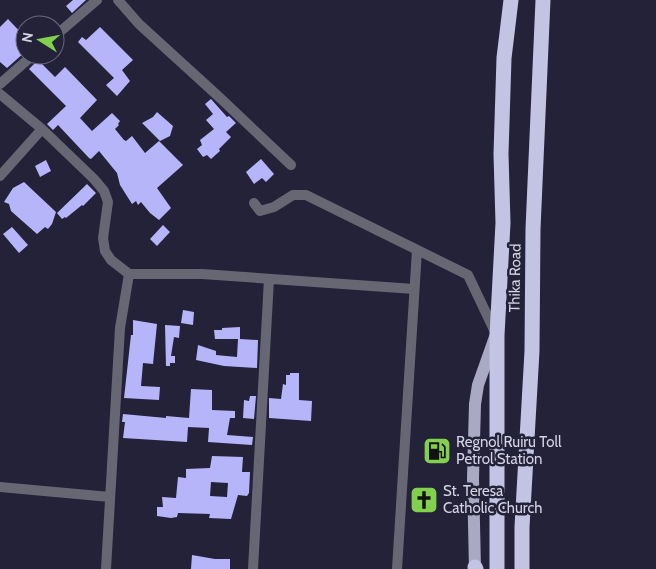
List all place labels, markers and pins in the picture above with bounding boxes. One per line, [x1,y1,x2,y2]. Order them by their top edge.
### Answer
place label: Regnol Ruiru Toll Petrol Station [456,433,562,468]
fuel station icon: Regnol Ruiru Toll Petrol Station [422,436,452,466]
place label: St. Teresa Catholic Church [443,482,542,517]
church icon: St. Teresa Catholic Church [409,485,439,515]

